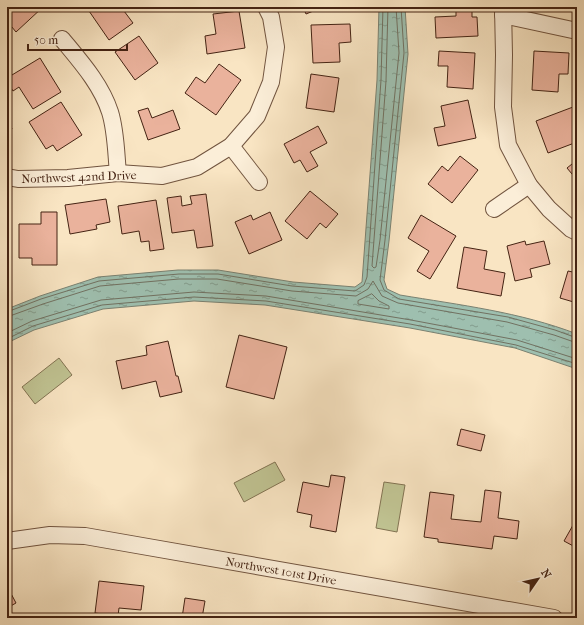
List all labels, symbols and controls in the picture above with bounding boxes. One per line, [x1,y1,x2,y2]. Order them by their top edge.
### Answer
scale bar [28,26,127,52]
text: 50 m [34,33,58,47]
street label: Northwest 42nd Drive [21,168,137,186]
street label: Northwest 101st Drive [224,554,338,588]
north arrow [518,559,558,599]
text: N [538,567,554,581]

